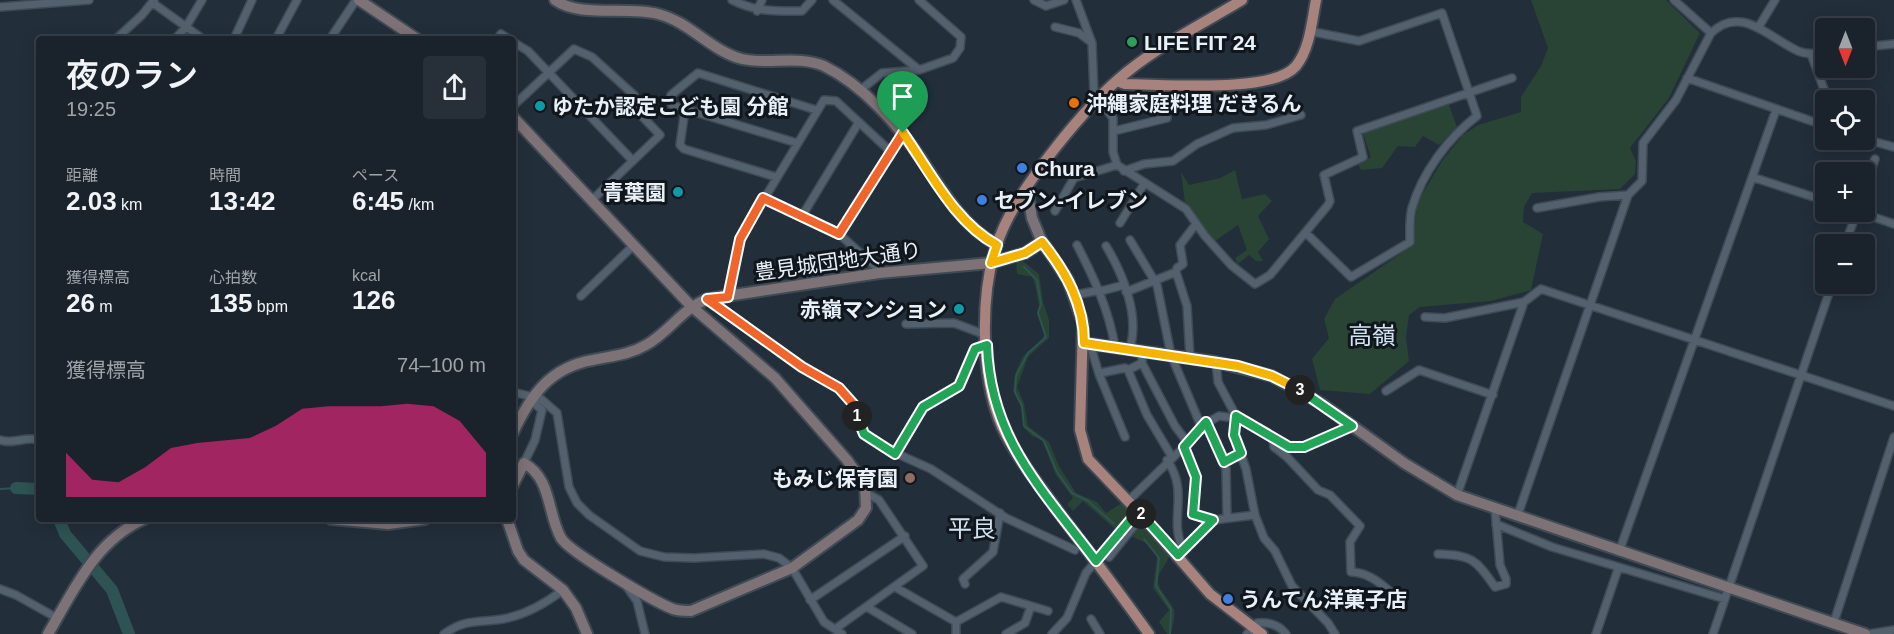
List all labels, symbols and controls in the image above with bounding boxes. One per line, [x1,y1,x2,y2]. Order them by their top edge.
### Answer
north arrow [1815,18,1875,78]
map controls [1815,18,1875,294]
place label: LIFE FIT 24 [1144,31,1256,54]
marker: LIFE FIT 24 [1125,35,1139,49]
button: share [423,56,486,119]
text: 夜のラン [66,57,198,94]
pin [877,71,928,133]
icon: arrive [886,80,919,113]
button: locate [1815,90,1875,150]
place label: 沖縄家庭料理 だきるん [1086,92,1301,115]
place label: ゆたか認定こども園 分館 [552,95,789,118]
marker: 沖縄家庭料理 だきるん [1067,96,1081,110]
text: 19:25 [66,98,116,120]
marker: ゆたか認定こども園 分館 [533,99,547,113]
place label: Chura [1034,157,1095,180]
marker: Chura [1015,161,1029,175]
button: + [1815,162,1875,222]
text: 距離 [66,167,98,184]
text: 時間 [209,167,241,184]
text: ペース [352,167,399,184]
place label: 青葉園 [603,181,666,204]
marker: 青葉園 [671,185,685,199]
text: 2.03 [66,186,117,216]
text: 13:42 [209,186,276,216]
text: 6:45 [352,186,404,216]
place label: セブン-イレブン [994,189,1148,212]
marker: セブン-イレブン [975,193,989,207]
text: km [117,196,142,213]
text: /km [404,196,434,213]
button: − [1815,234,1875,294]
street label: 豊見城団地大通り [753,238,923,284]
text: kcal [352,267,380,284]
text: 獲得標高 [66,269,130,286]
text: 心拍数 [209,269,257,286]
text: 126 [352,285,395,315]
text: 26 [66,288,95,318]
text: 135 [209,288,252,318]
text: m [95,298,113,315]
text: bpm [252,298,288,315]
place label: 赤嶺マンション [800,298,947,321]
marker: 赤嶺マンション [952,302,966,316]
district label: 高嶺 [1348,322,1396,349]
text: 74–100 m [397,354,486,376]
text: 獲得標高 [66,359,146,381]
pin: 3 [1285,375,1315,405]
text: 3 [1296,381,1304,398]
pin: 1 [842,401,872,431]
text: 1 [853,407,861,424]
place label: もみじ保育園 [772,467,898,490]
marker: もみじ保育園 [903,471,917,485]
pin: 2 [1126,499,1156,529]
text: 2 [1137,505,1145,522]
district label: 平良 [948,515,996,542]
place label: うんてん洋菓子店 [1240,588,1407,611]
marker: うんてん洋菓子店 [1221,592,1235,606]

